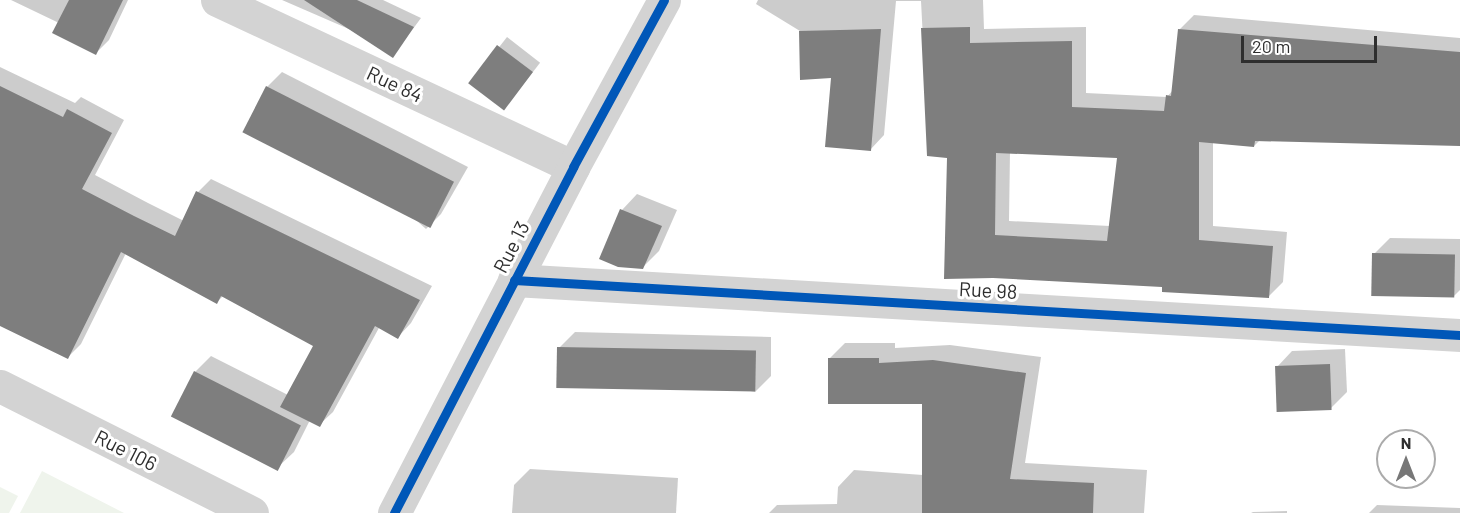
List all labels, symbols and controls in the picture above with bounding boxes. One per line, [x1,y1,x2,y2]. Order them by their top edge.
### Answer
scale bar [1244,24,1380,62]
text: 20 m [1252,35,1290,57]
street label: Rue 84 [363,61,427,107]
street label: Rue 13 [488,217,534,277]
street label: Rue 98 [958,276,1018,304]
street label: Rue 106 [91,424,161,476]
north arrow [1376,429,1436,489]
text: N [1401,433,1411,452]

